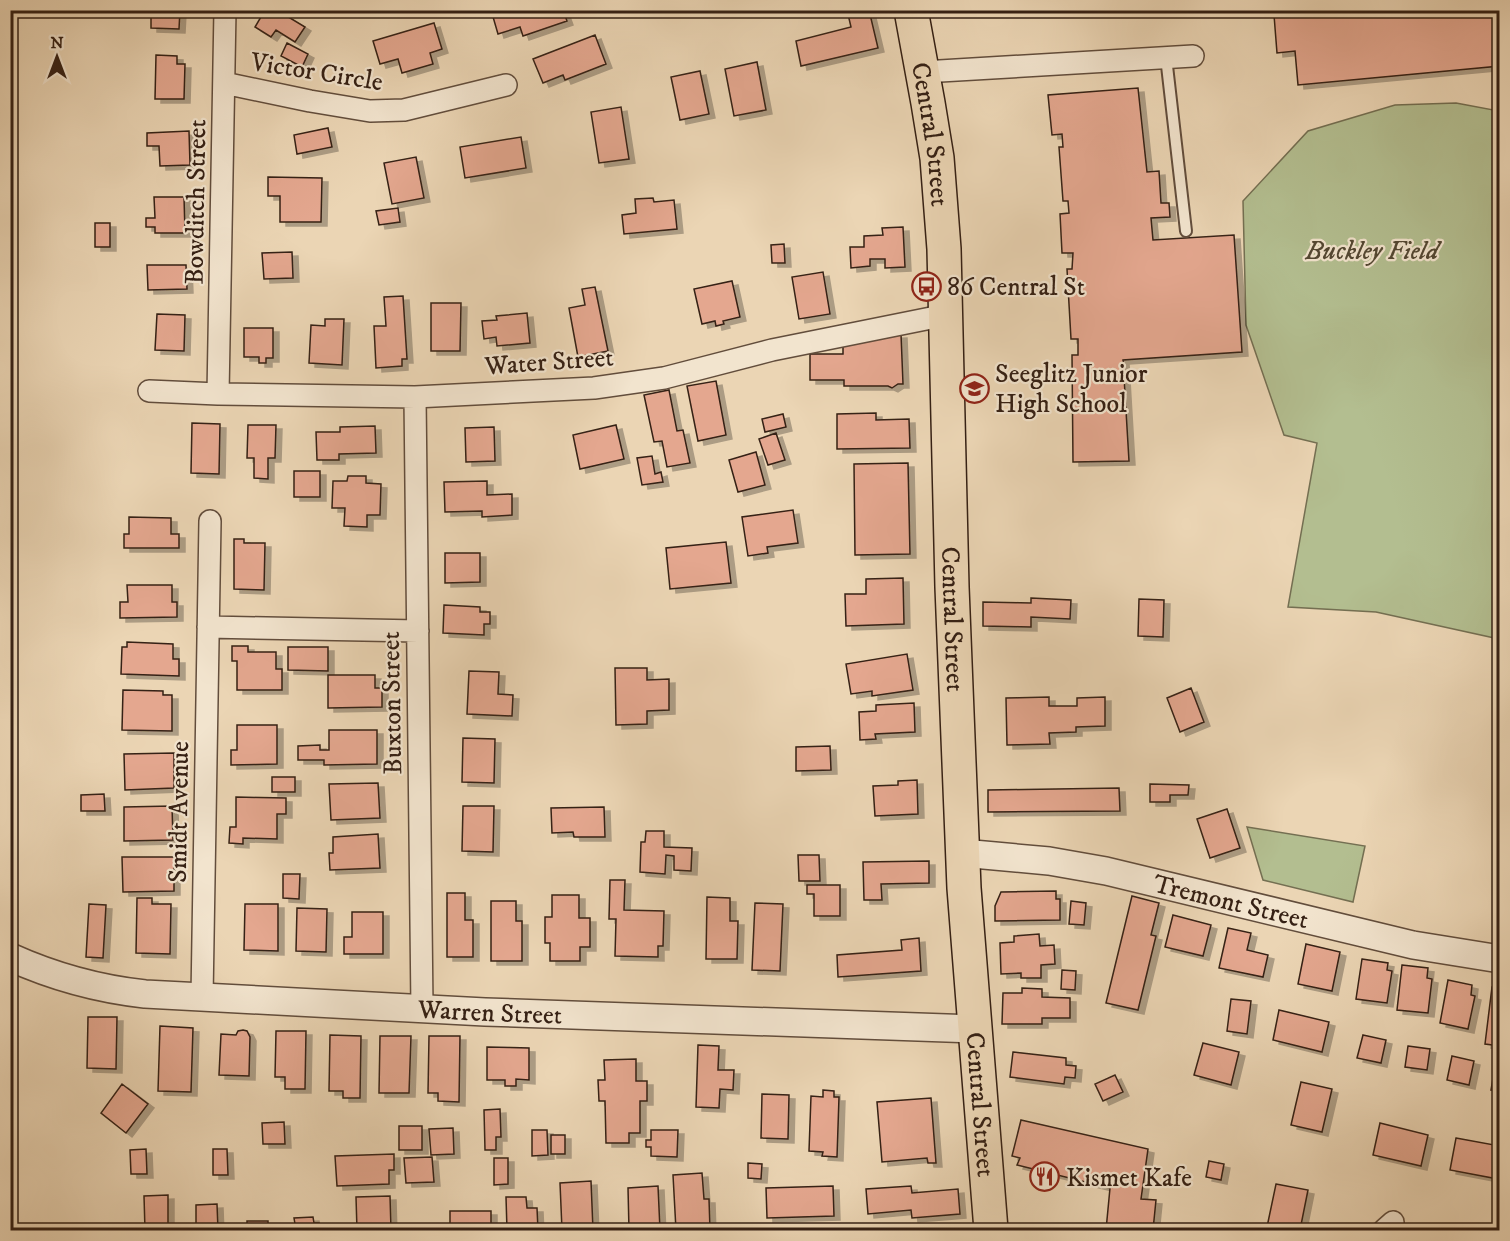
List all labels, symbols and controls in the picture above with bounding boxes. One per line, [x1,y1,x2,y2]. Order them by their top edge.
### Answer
north arrow [27,27,87,87]
text: N [50,33,64,53]
street label: Victor Circle [247,46,385,99]
street label: Central Street [903,60,956,208]
street label: Bowditch Street [179,119,214,285]
park label: Buckley Field [1304,235,1442,268]
bus stop icon: 86 Central St [910,270,942,302]
place label: 86 Central St [947,271,1085,304]
street label: Water Street [483,342,615,384]
place label: Seeglitz Junior High School [995,358,1148,421]
school or university icon: Seeglitz Junior High School [958,372,990,404]
street label: Central Street [933,546,971,693]
street label: Buxton Street [375,631,410,775]
street label: Smidt Avenue [162,741,197,883]
street label: Tremont Street [1150,868,1312,937]
street label: Warren Street [416,993,563,1033]
street label: Central Street [957,1031,1002,1178]
restaurant icon: Kismet Kafe [1029,1161,1061,1193]
place label: Kismet Kafe [1066,1162,1192,1195]

